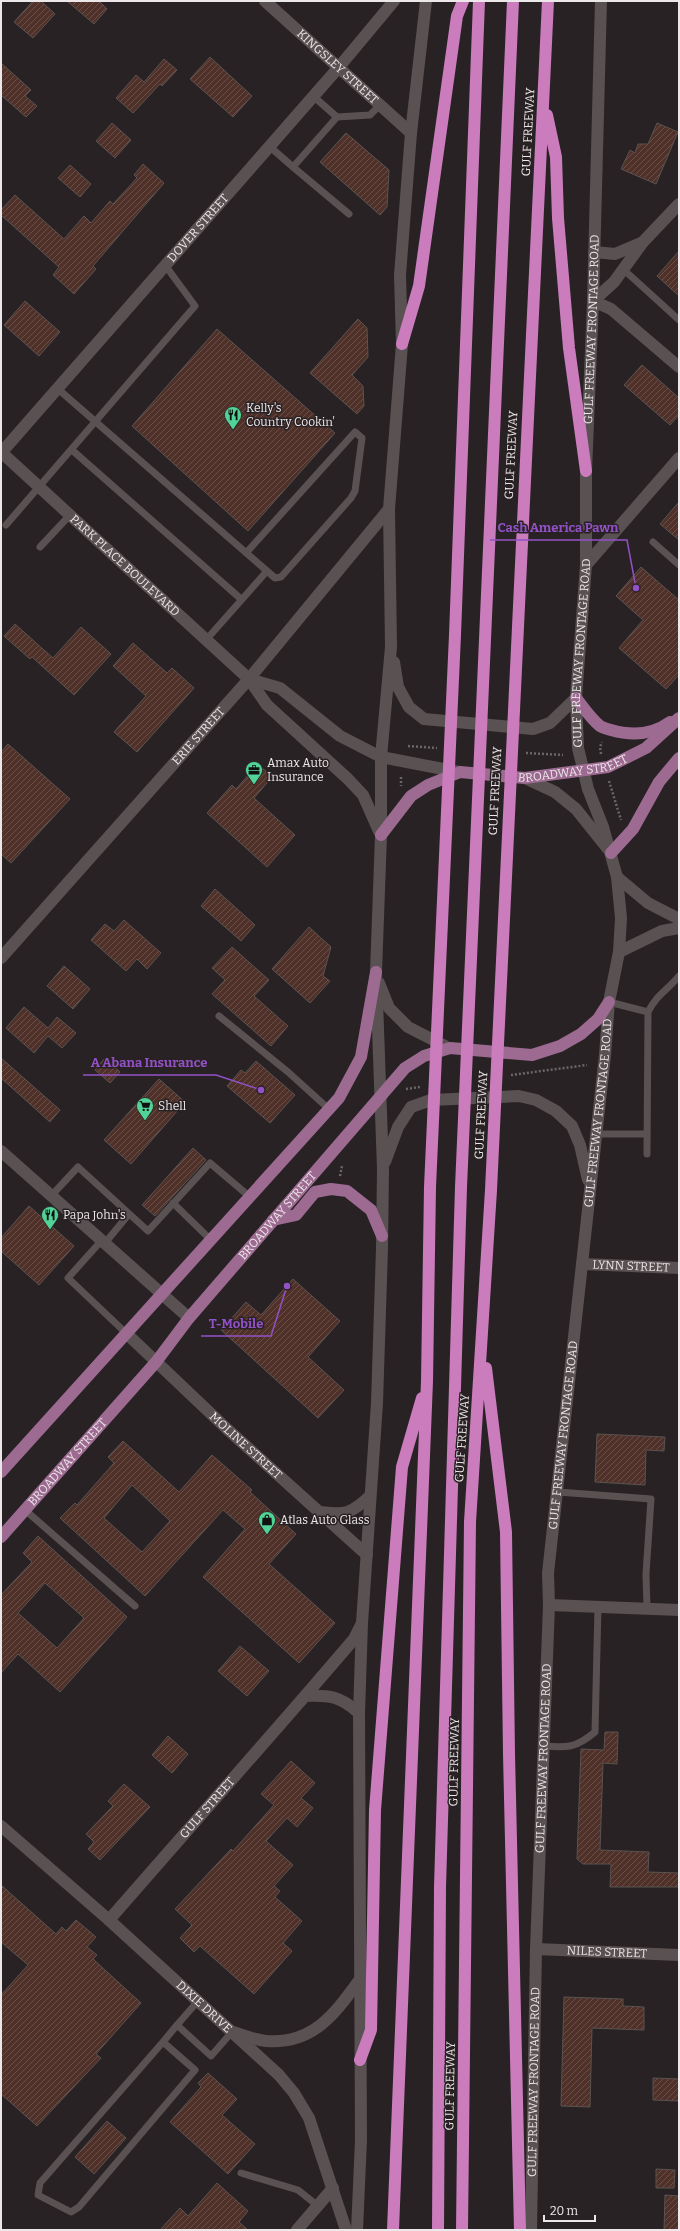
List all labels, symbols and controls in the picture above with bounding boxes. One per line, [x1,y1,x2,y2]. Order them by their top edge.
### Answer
street label: KINGSLEY STREET [294,26,381,107]
street label: GULF FREEWAY [519,87,537,177]
street label: DOVER STREET [164,191,231,265]
street label: GULF FREEWAY FRONTAGE ROAD [581,234,602,424]
place label: Kelly's Country Cookin' [246,401,335,429]
restaurant icon: Kelly's Country Cookin' [223,405,243,430]
street label: GULF FREEWAY [502,410,520,500]
street label: PARK PLACE BOULEVARD [67,512,183,619]
callout: Cash America Pawn [490,515,627,540]
text: Cash America Pawn [497,520,619,535]
street label: GULF FREEWAY FRONTAGE ROAD [569,558,593,748]
street label: ERIE STREET [169,704,228,768]
street label: GULF FREEWAY [486,746,504,836]
street label: BROADWAY STREET [517,751,630,785]
place label: Amax Auto Insurance [267,756,329,784]
office icon: Amax Auto Insurance [244,760,264,785]
street label: GULF FREEWAY FRONTAGE ROAD [581,1018,615,1208]
callout: A Abana Insurance [83,1050,216,1075]
text: A Abana Insurance [91,1055,207,1070]
street label: GULF FREEWAY [472,1070,490,1160]
supermarket icon: Shell [135,1096,155,1121]
place label: Shell [158,1099,187,1113]
street label: BROADWAY STREET [236,1169,319,1263]
restaurant icon: Papa John's [40,1205,60,1230]
place label: Papa John's [63,1208,126,1222]
street label: LYNN STREET [592,1257,670,1275]
callout: T-Mobile [201,1311,271,1336]
text: T-Mobile [209,1316,263,1331]
street label: GULF FREEWAY FRONTAGE ROAD [546,1340,581,1530]
street label: GULF FREEWAY [452,1393,472,1483]
street label: MOLINE STREET [207,1409,285,1482]
street label: BROADWAY STREET [25,1416,110,1509]
shop icon: Atlas Auto Glass [257,1510,277,1535]
place label: Atlas Auto Glass [280,1513,370,1527]
street label: GULF FREEWAY FRONTAGE ROAD [533,1663,554,1853]
street label: GULF FREEWAY [446,1717,462,1807]
street label: GULF STREET [177,1774,238,1841]
street label: NILES STREET [566,1943,647,1961]
street label: DIXIE DRIVE [173,1978,235,2036]
street label: GULF FREEWAY FRONTAGE ROAD [525,1987,542,2177]
street label: GULF FREEWAY [442,2041,458,2131]
scale bar [544,2197,595,2223]
text: 20 m [550,2204,579,2218]

